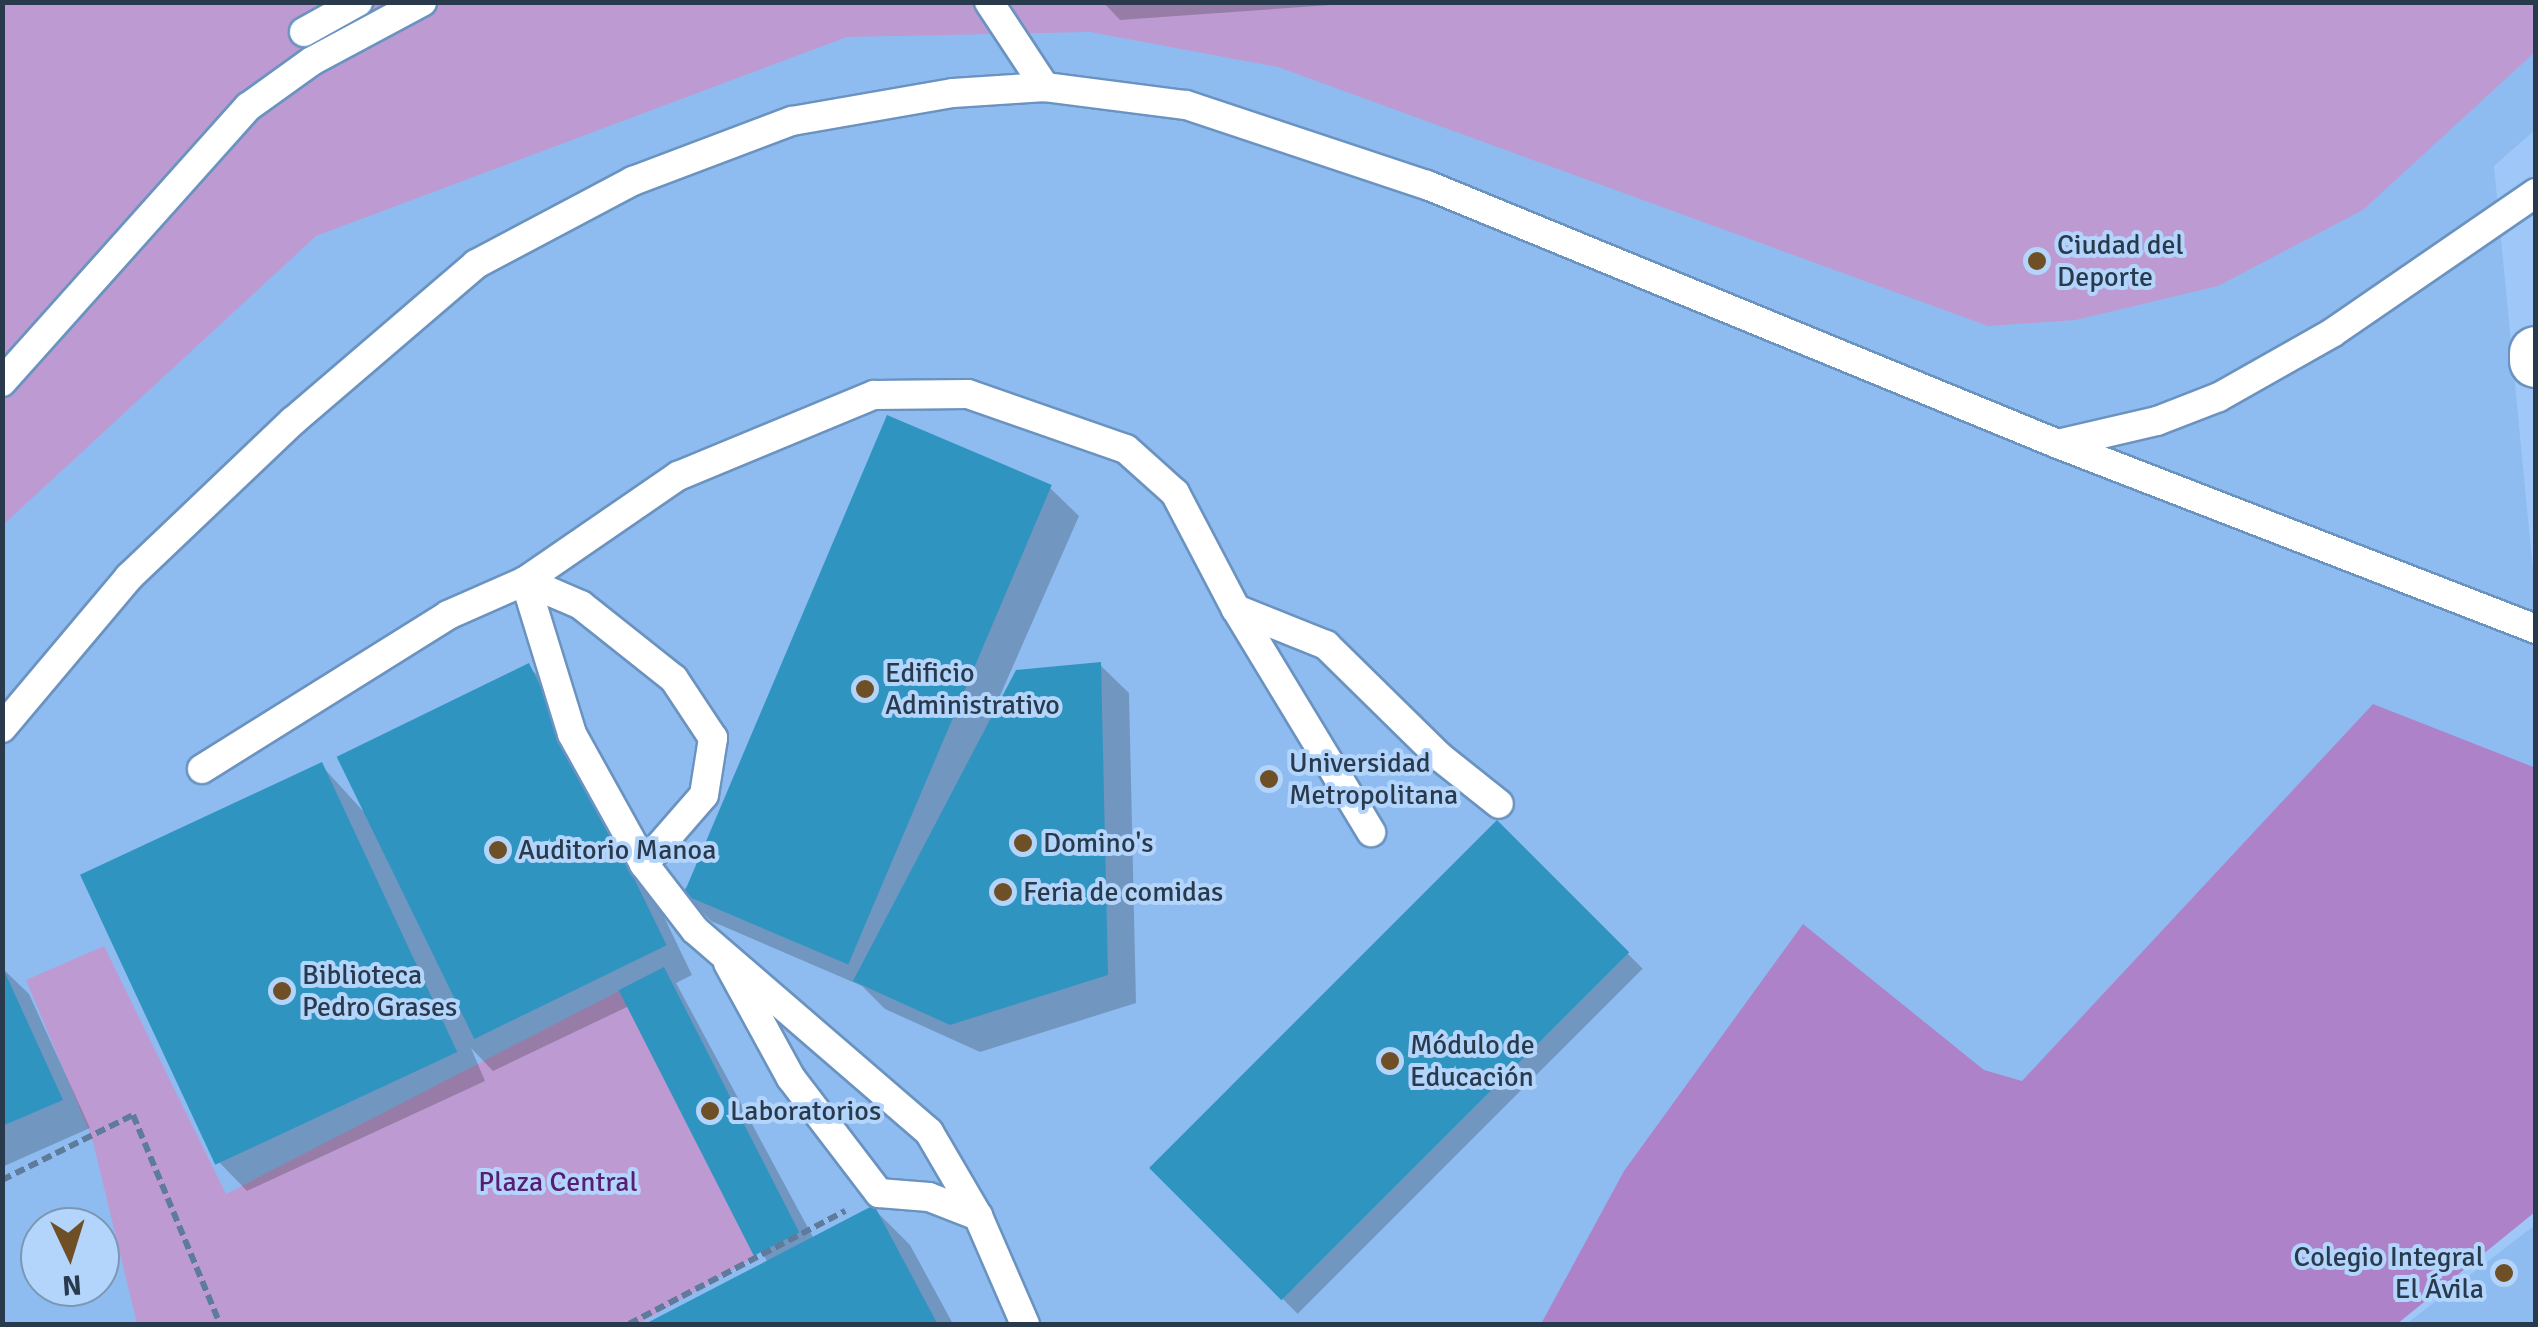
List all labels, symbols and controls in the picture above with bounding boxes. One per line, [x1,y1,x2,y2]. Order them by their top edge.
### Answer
place label: Ciudad del Deporte [2057,228,2184,294]
marker: Ciudad del Deporte [2026,250,2048,272]
place label: Edificio Administrativo [885,656,1060,722]
marker: Edificio Administrativo [854,678,876,700]
place label: Universidad Metropolitana [1289,746,1458,812]
marker: Universidad Metropolitana [1258,768,1280,790]
place label: Domino's [1043,826,1153,860]
marker: Domino's [1012,832,1034,854]
place label: Auditorio Manoa [518,833,716,867]
marker: Auditorio Manoa [487,839,509,861]
place label: Feria de comidas [1023,875,1223,909]
marker: Feria de comidas [992,881,1014,903]
place label: Biblioteca Pedro Grases [302,958,457,1024]
marker: Biblioteca Pedro Grases [271,980,293,1002]
place label: Módulo de Educación [1410,1028,1535,1094]
marker: Módulo de Educación [1379,1050,1401,1072]
place label: Laboratorios [730,1094,881,1128]
marker: Laboratorios [699,1100,721,1122]
park label: Plaza Central [478,1165,638,1199]
north arrow [20,1207,120,1307]
place label: Colegio Integral El Ávila [2293,1240,2484,1306]
marker: Colegio Integral El Ávila [2493,1262,2515,1284]
text: N [61,1267,83,1303]

